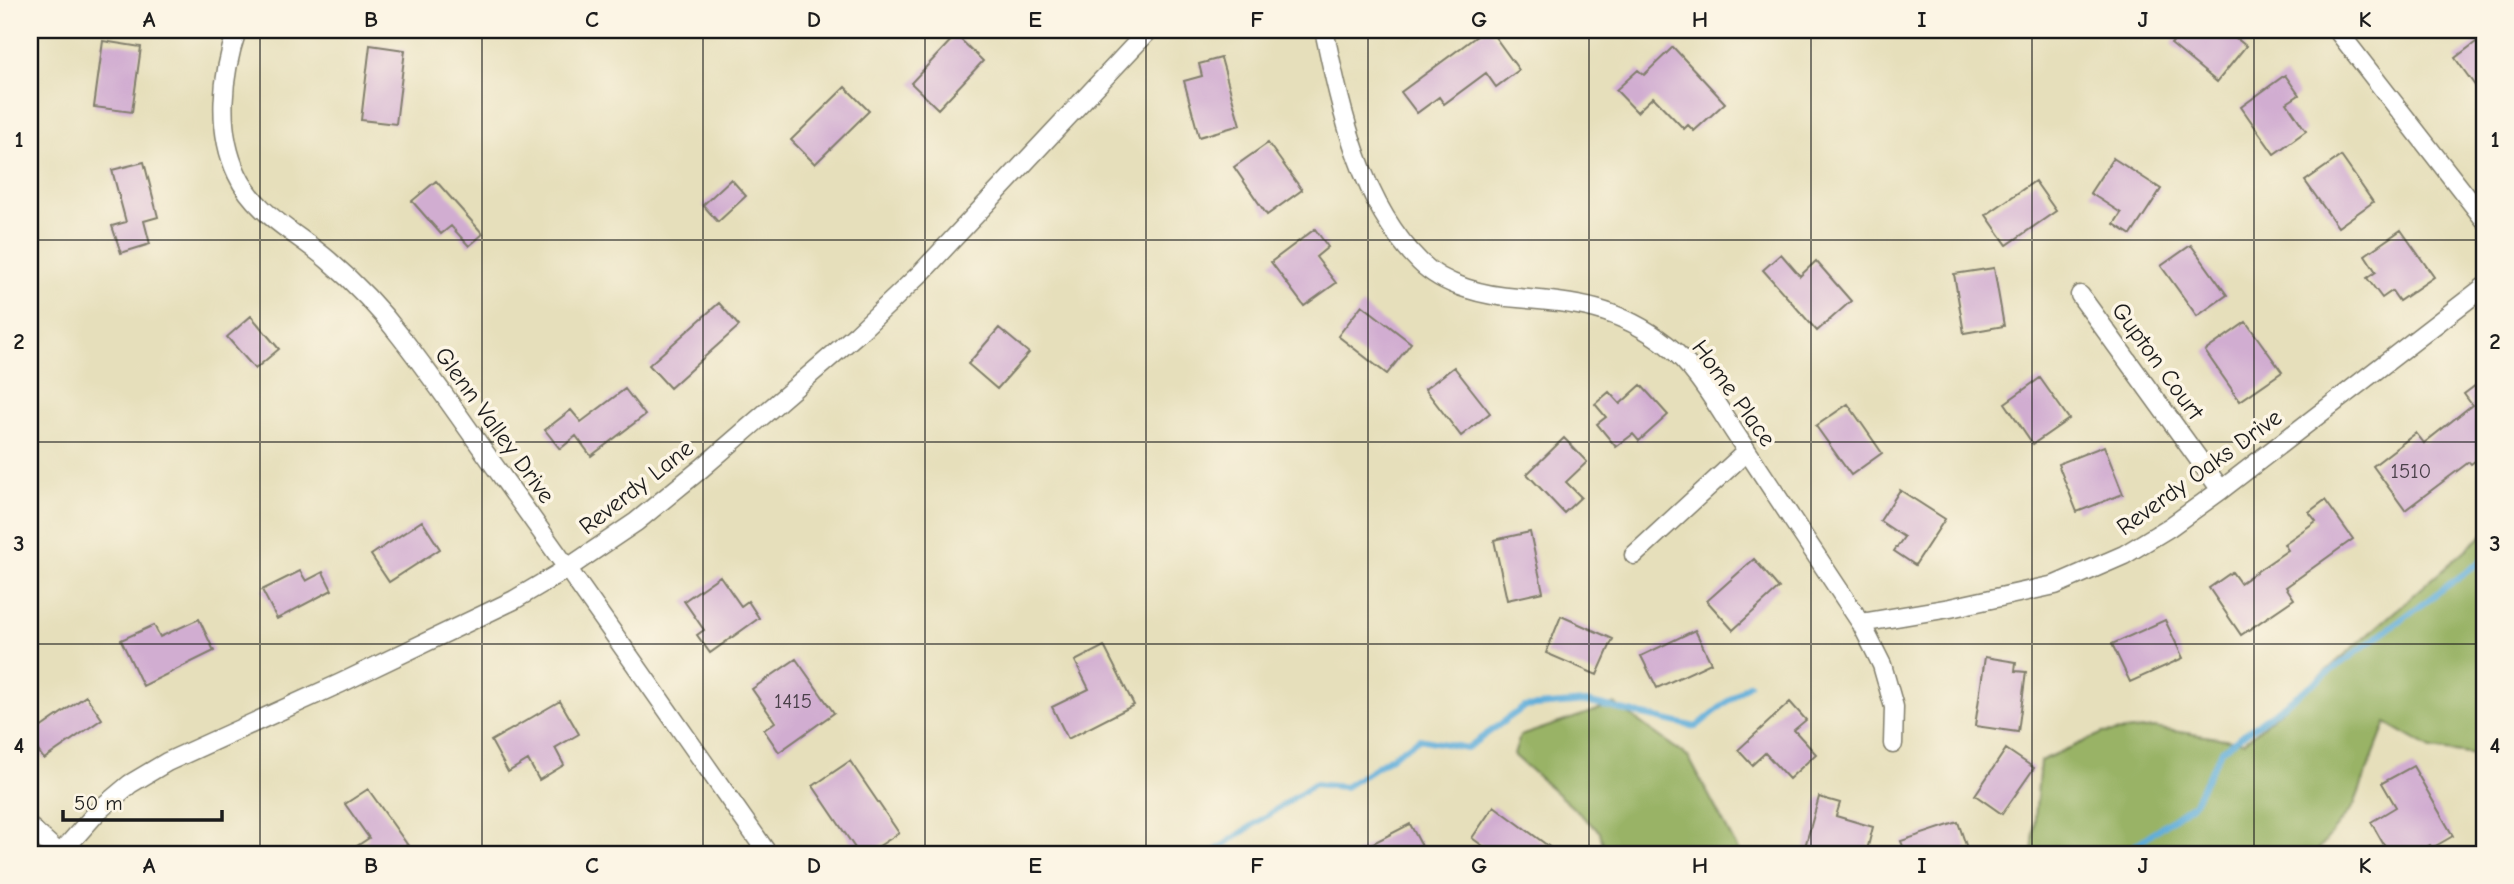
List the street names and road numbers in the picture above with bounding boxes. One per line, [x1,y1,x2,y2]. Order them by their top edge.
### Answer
street label: Gupton Court [2106,297,2211,426]
street label: Home Place [1686,334,1782,452]
street label: Glenn Valley Drive [429,342,561,508]
street label: Reverdy Oaks Drive [2111,403,2287,541]
street label: Reverdy Lane [573,434,699,540]

